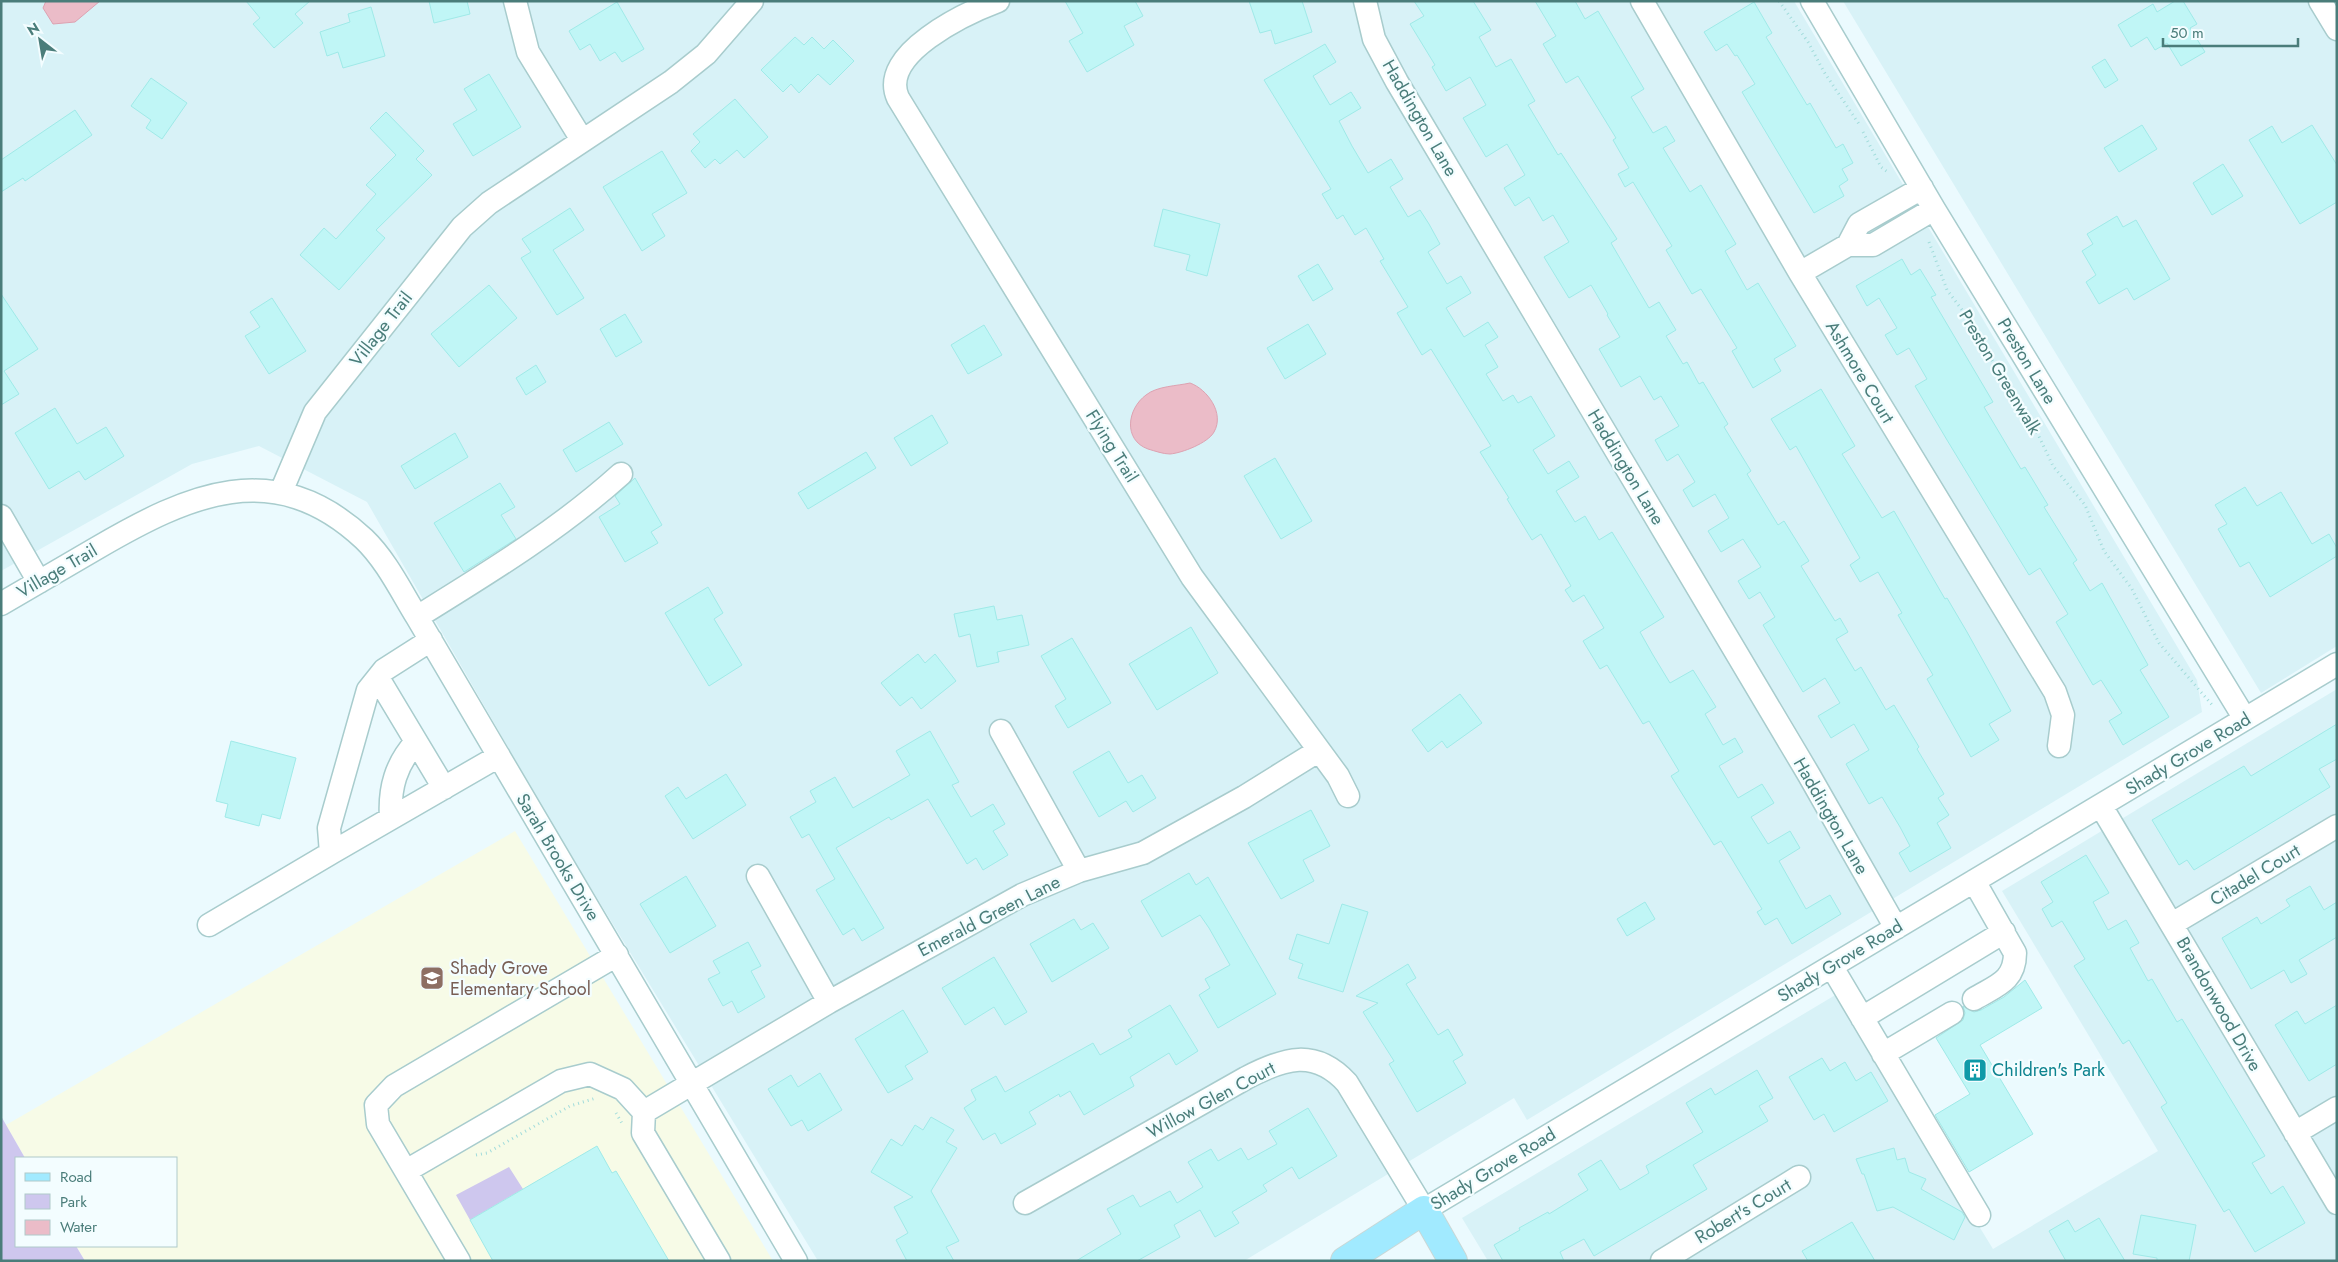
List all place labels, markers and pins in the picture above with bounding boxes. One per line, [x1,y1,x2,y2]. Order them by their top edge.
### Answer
place label: Shady Grove Elementary School [450,955,591,1002]
school or university icon: Shady Grove Elementary School [419,965,445,991]
building icon: Children's Park [1962,1057,1988,1083]
place label: Children's Park [1992,1057,2105,1083]

